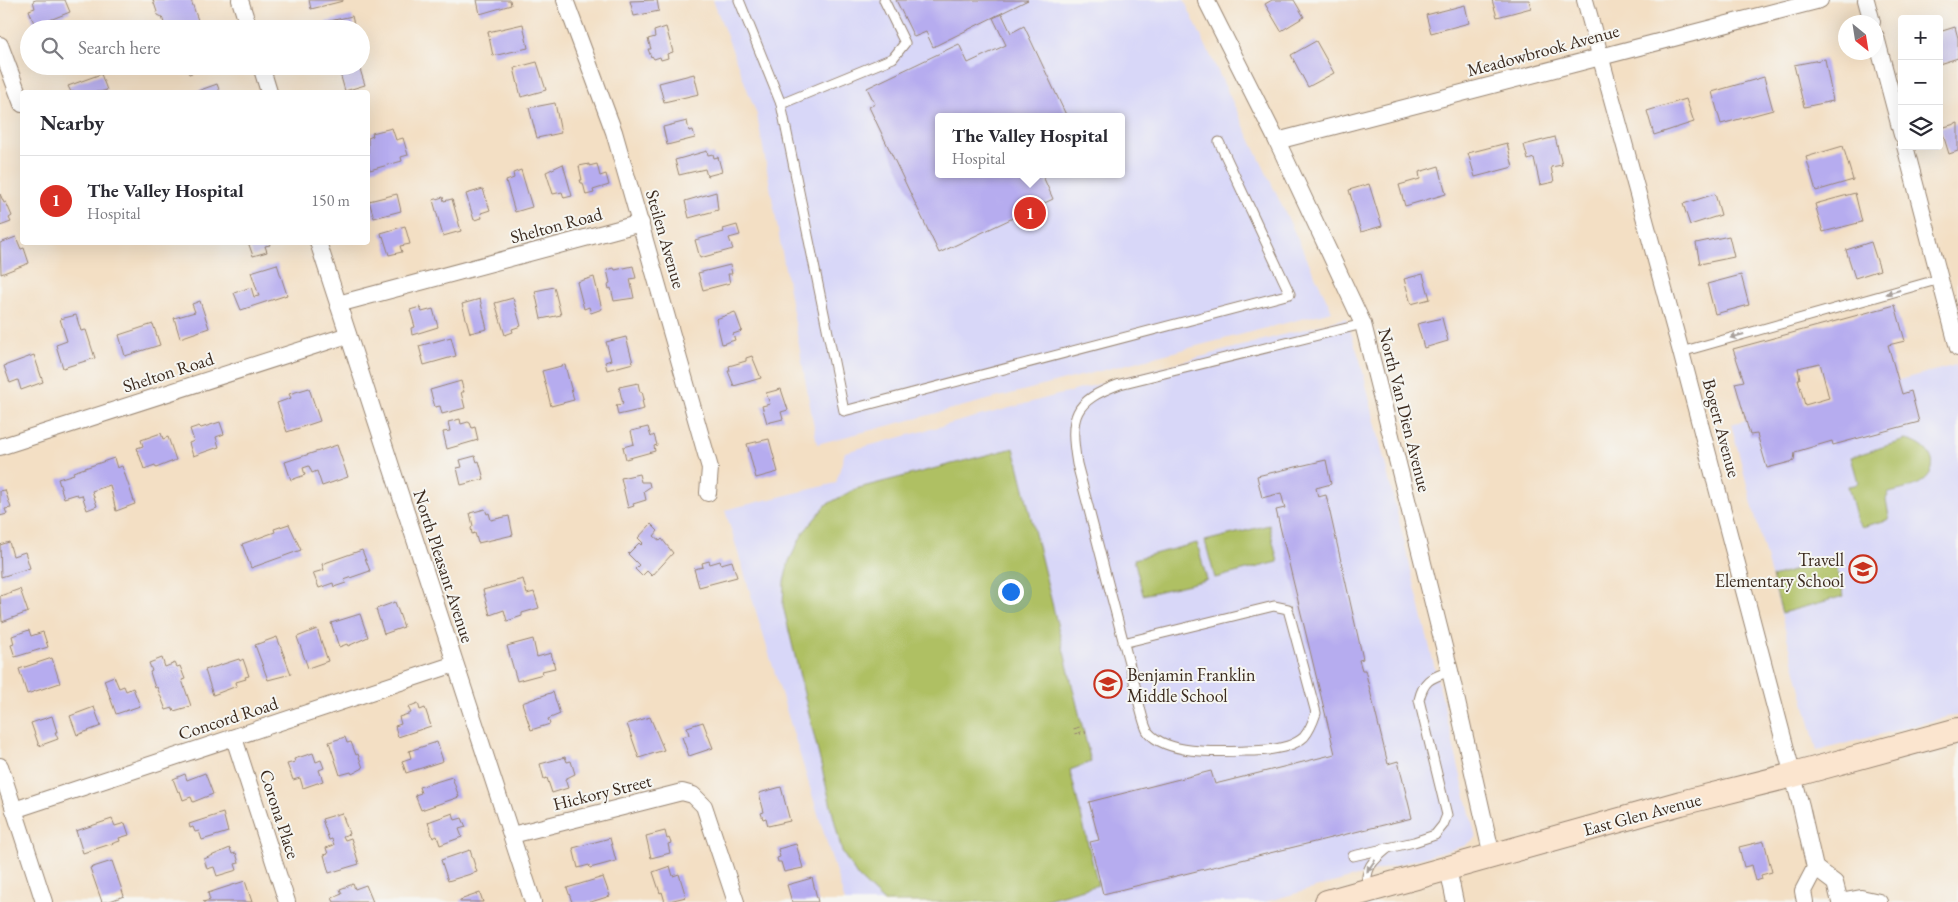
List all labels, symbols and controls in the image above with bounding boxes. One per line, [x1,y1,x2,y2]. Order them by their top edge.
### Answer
north arrow [1838,15,1883,60]
map controls [1898,15,1943,150]
button: + [1898,15,1943,60]
street label: Meadowbrook Avenue [1464,19,1622,81]
search box [20,20,370,75]
icon: search [38,34,66,62]
text: Search here [78,35,160,60]
button: − [1898,60,1943,105]
button: layers [1898,105,1943,150]
text: Nearby [40,109,104,136]
popup [935,113,1125,178]
text: The Valley Hospital [952,123,1108,148]
text: Hospital [952,148,1005,169]
text: The Valley Hospital [87,178,244,203]
street label: Steilen Avenue [641,187,691,291]
text: 1 [52,190,60,211]
text: 150 m [311,190,350,211]
pin: 1 [1014,194,1046,232]
street label: Shelton Road [507,201,605,248]
text: Hospital [87,203,141,224]
one-way arrow [1886,288,1901,296]
street label: North Van Dien Avenue [1374,326,1436,494]
one-way arrow [1729,332,1744,340]
street label: Shelton Road [120,346,217,398]
street label: Bogert Avenue [1698,376,1746,480]
street label: North Pleasant Avenue [408,487,480,645]
place label: Travell Elementary School [1715,548,1844,592]
school or university icon: Travell Elementary School [1848,554,1878,584]
your location [998,579,1024,605]
place label: Benjamin Franklin Middle School [1127,663,1256,707]
school or university icon: Benjamin Franklin Middle School [1093,669,1123,699]
street label: Concord Road [175,691,282,745]
street label: Corona Place [255,767,305,861]
street label: Hickory Street [550,769,654,815]
street label: East Glen Avenue [1580,787,1704,841]
one-way arrow [1366,859,1376,873]

